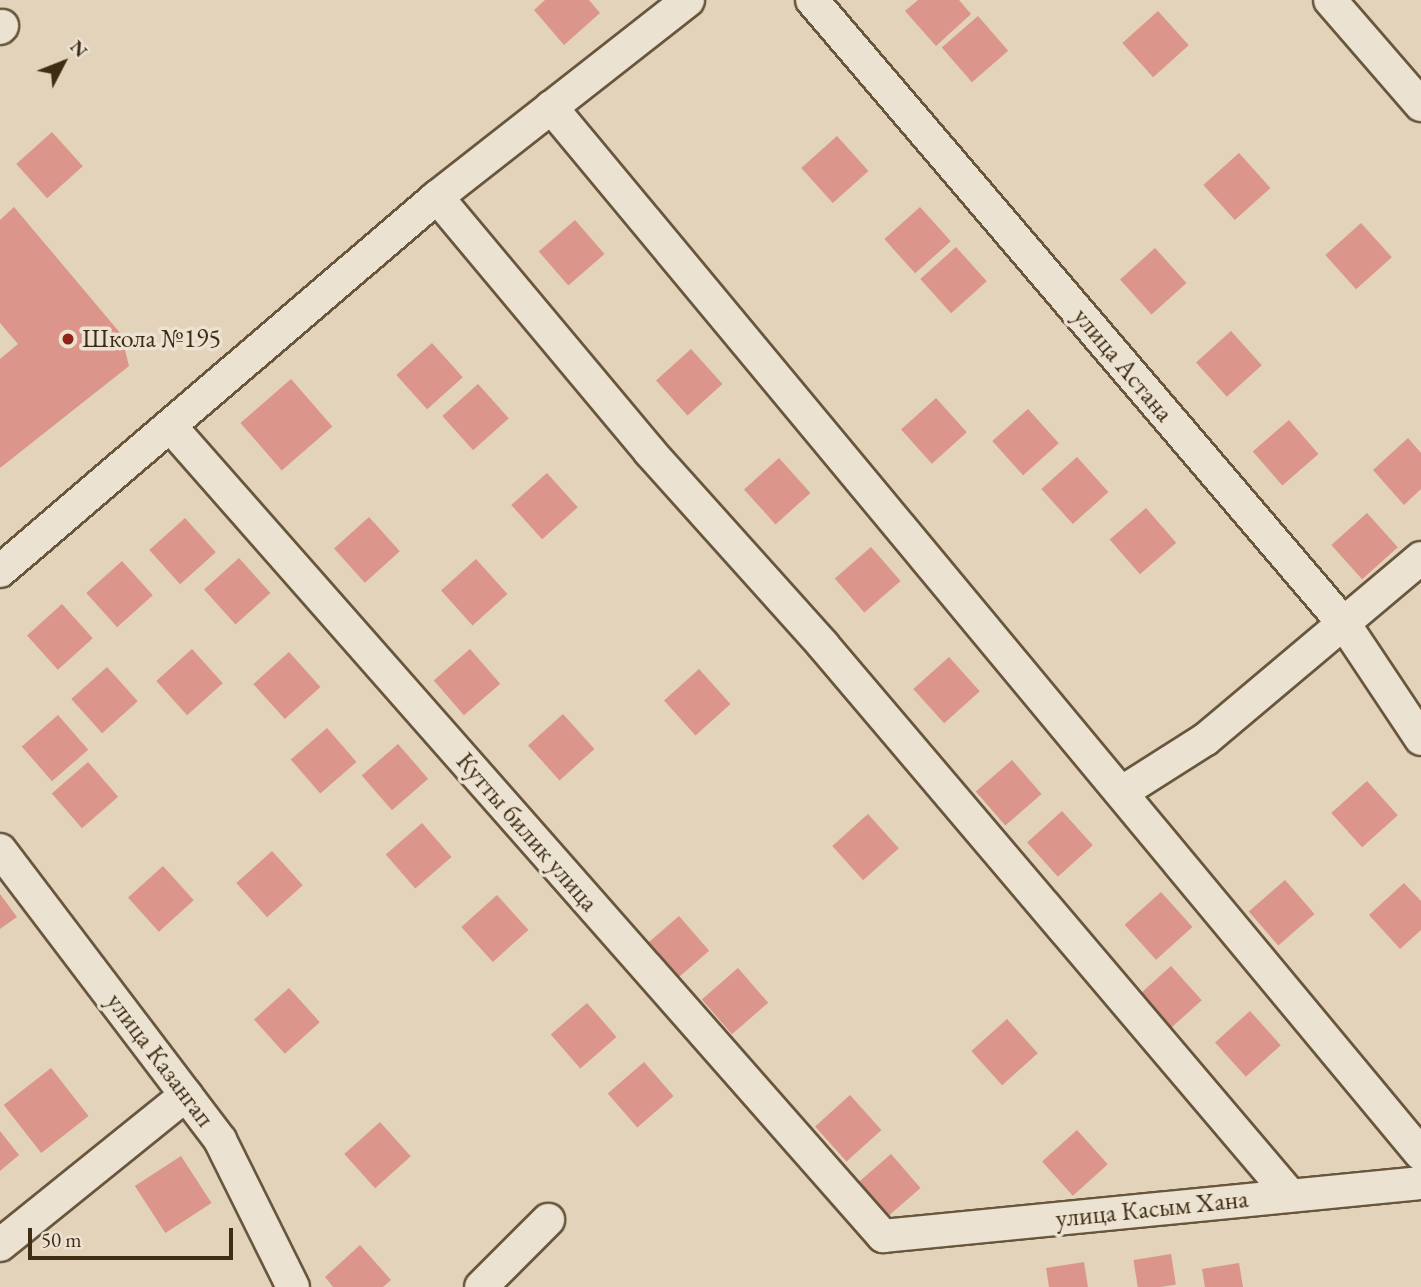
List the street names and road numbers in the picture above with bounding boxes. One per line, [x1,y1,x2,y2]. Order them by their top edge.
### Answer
street label: улица Астана [1066,302,1180,428]
street label: Кутты билик улица [449,746,605,918]
street label: улица Казангап [99,987,221,1133]
street label: улица Касым Хана [1054,1183,1250,1235]

